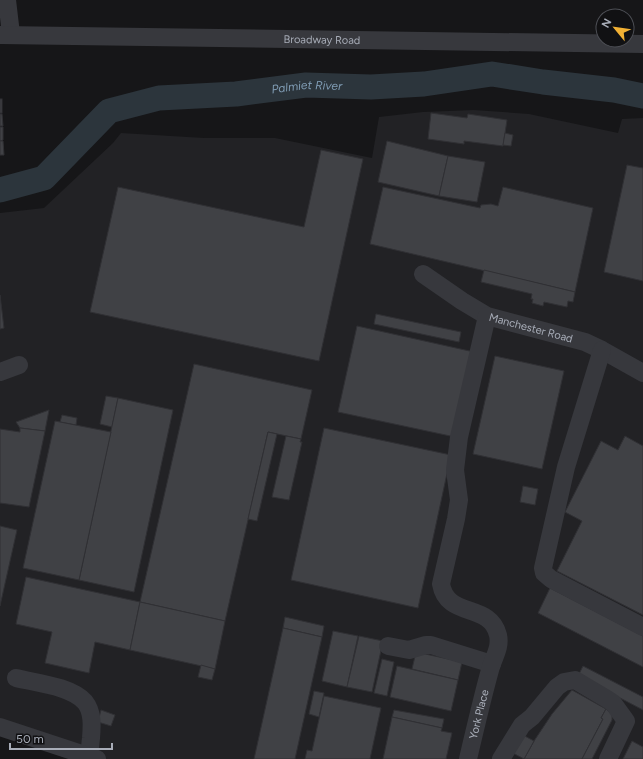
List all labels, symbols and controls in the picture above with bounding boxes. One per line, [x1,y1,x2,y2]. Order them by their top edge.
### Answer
north arrow [595,8,635,48]
text: N [599,17,614,30]
street label: Broadway Road [283,33,360,47]
water label: Palmiet River [271,78,343,96]
street label: Manchester Road [487,311,574,345]
street label: York Place [467,688,492,740]
scale bar [10,725,112,751]
text: 50 m [16,732,44,746]

